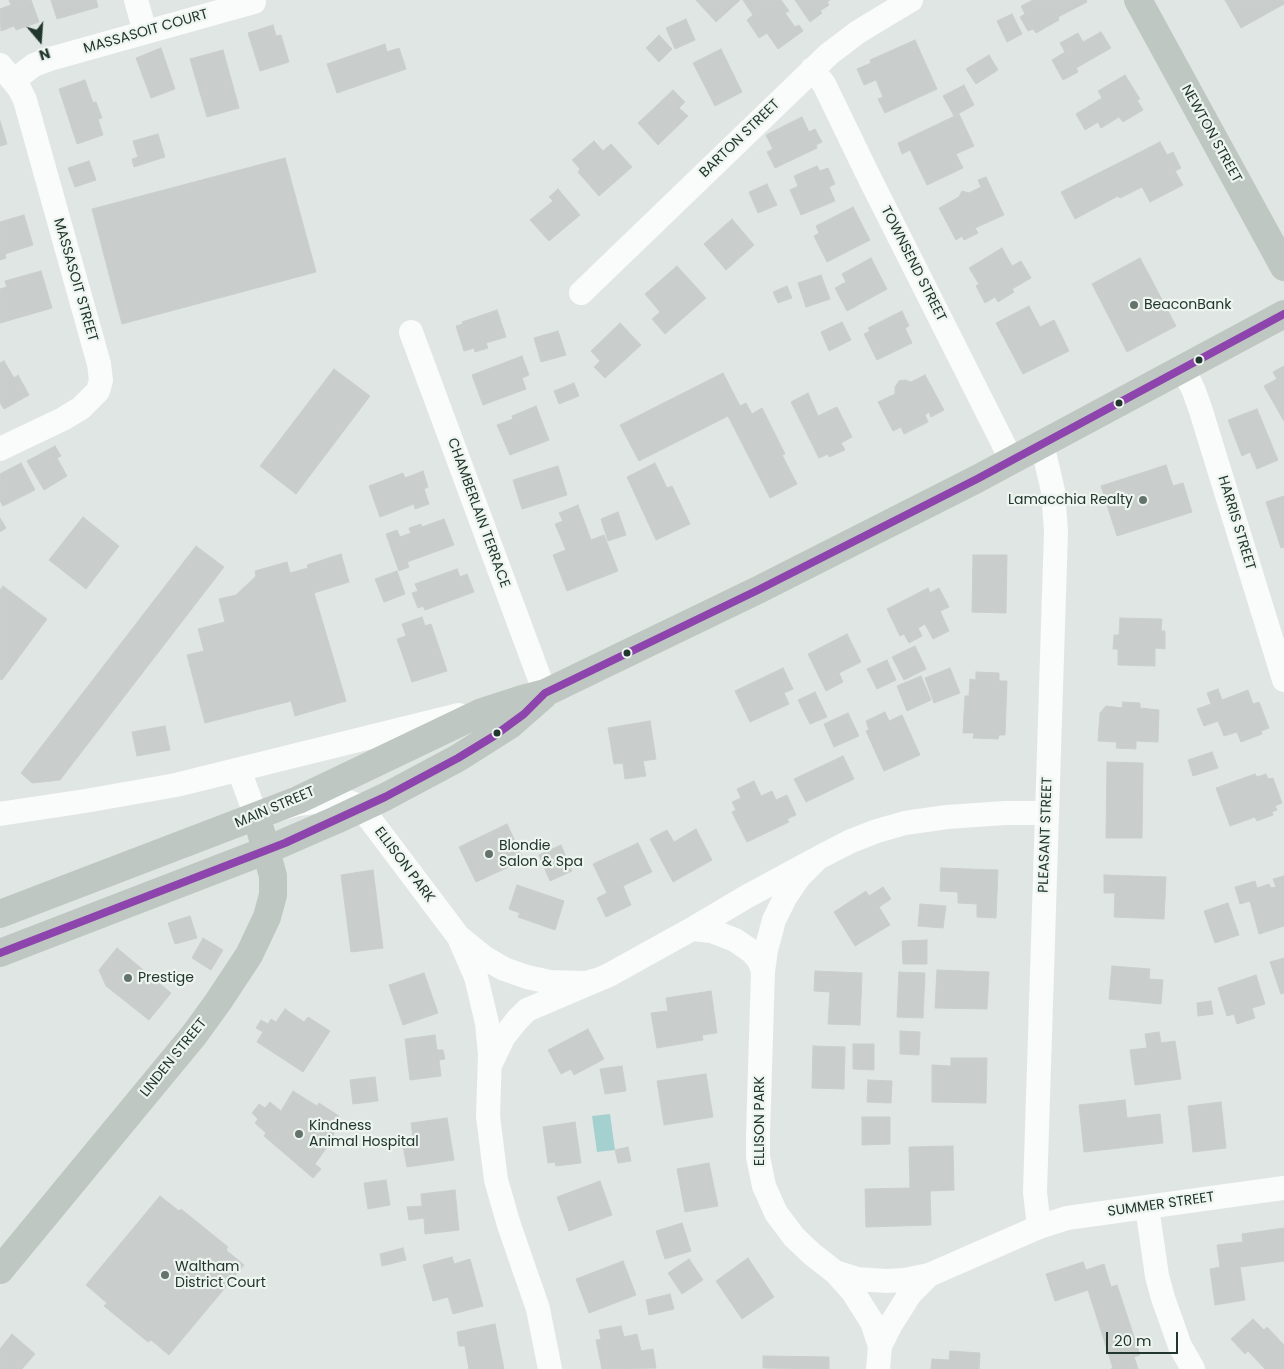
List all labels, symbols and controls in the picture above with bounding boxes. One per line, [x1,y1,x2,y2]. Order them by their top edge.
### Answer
street label: MASSASOIT COURT [82,6,210,58]
north arrow [15,15,65,65]
text: N [37,43,53,65]
street label: NEWTON STREET [1177,82,1245,186]
street label: BARTON STREET [696,97,784,181]
street label: TOWNSEND STREET [877,204,949,324]
street label: MASSASOIT STREET [49,216,101,344]
place label: BeaconBank [1144,297,1231,313]
marker: BeaconBank [1128,299,1140,311]
unlabelled marker [1194,355,1204,365]
unlabelled marker [1114,398,1124,408]
street label: CHAMBERLAIN TERRACE [443,436,513,590]
street label: HARRIS STREET [1214,474,1258,572]
place label: Lamacchia Realty [1008,492,1133,508]
marker: Lamacchia Realty [1137,494,1149,506]
unlabelled marker [622,648,632,658]
unlabelled marker [492,728,502,738]
street label: PLEASANT STREET [1036,777,1056,893]
street label: MAIN STREET [233,784,317,832]
street label: ELLISON PARK [370,824,438,906]
place label: Blondie Salon & Spa [499,838,583,870]
marker: Blondie Salon & Spa [483,848,495,860]
place label: Prestige [138,970,194,986]
marker: Prestige [122,972,134,984]
street label: LINDEN STREET [137,1015,211,1101]
street label: ELLISON PARK [752,1076,768,1166]
place label: Kindness Animal Hospital [309,1118,419,1150]
marker: Kindness Animal Hospital [293,1128,305,1140]
street label: SUMMER STREET [1107,1189,1215,1221]
place label: Waltham District Court [175,1259,266,1292]
marker: Waltham District Court [159,1269,171,1281]
scale bar [1109,1322,1182,1354]
text: 20 m [1114,1330,1152,1351]

